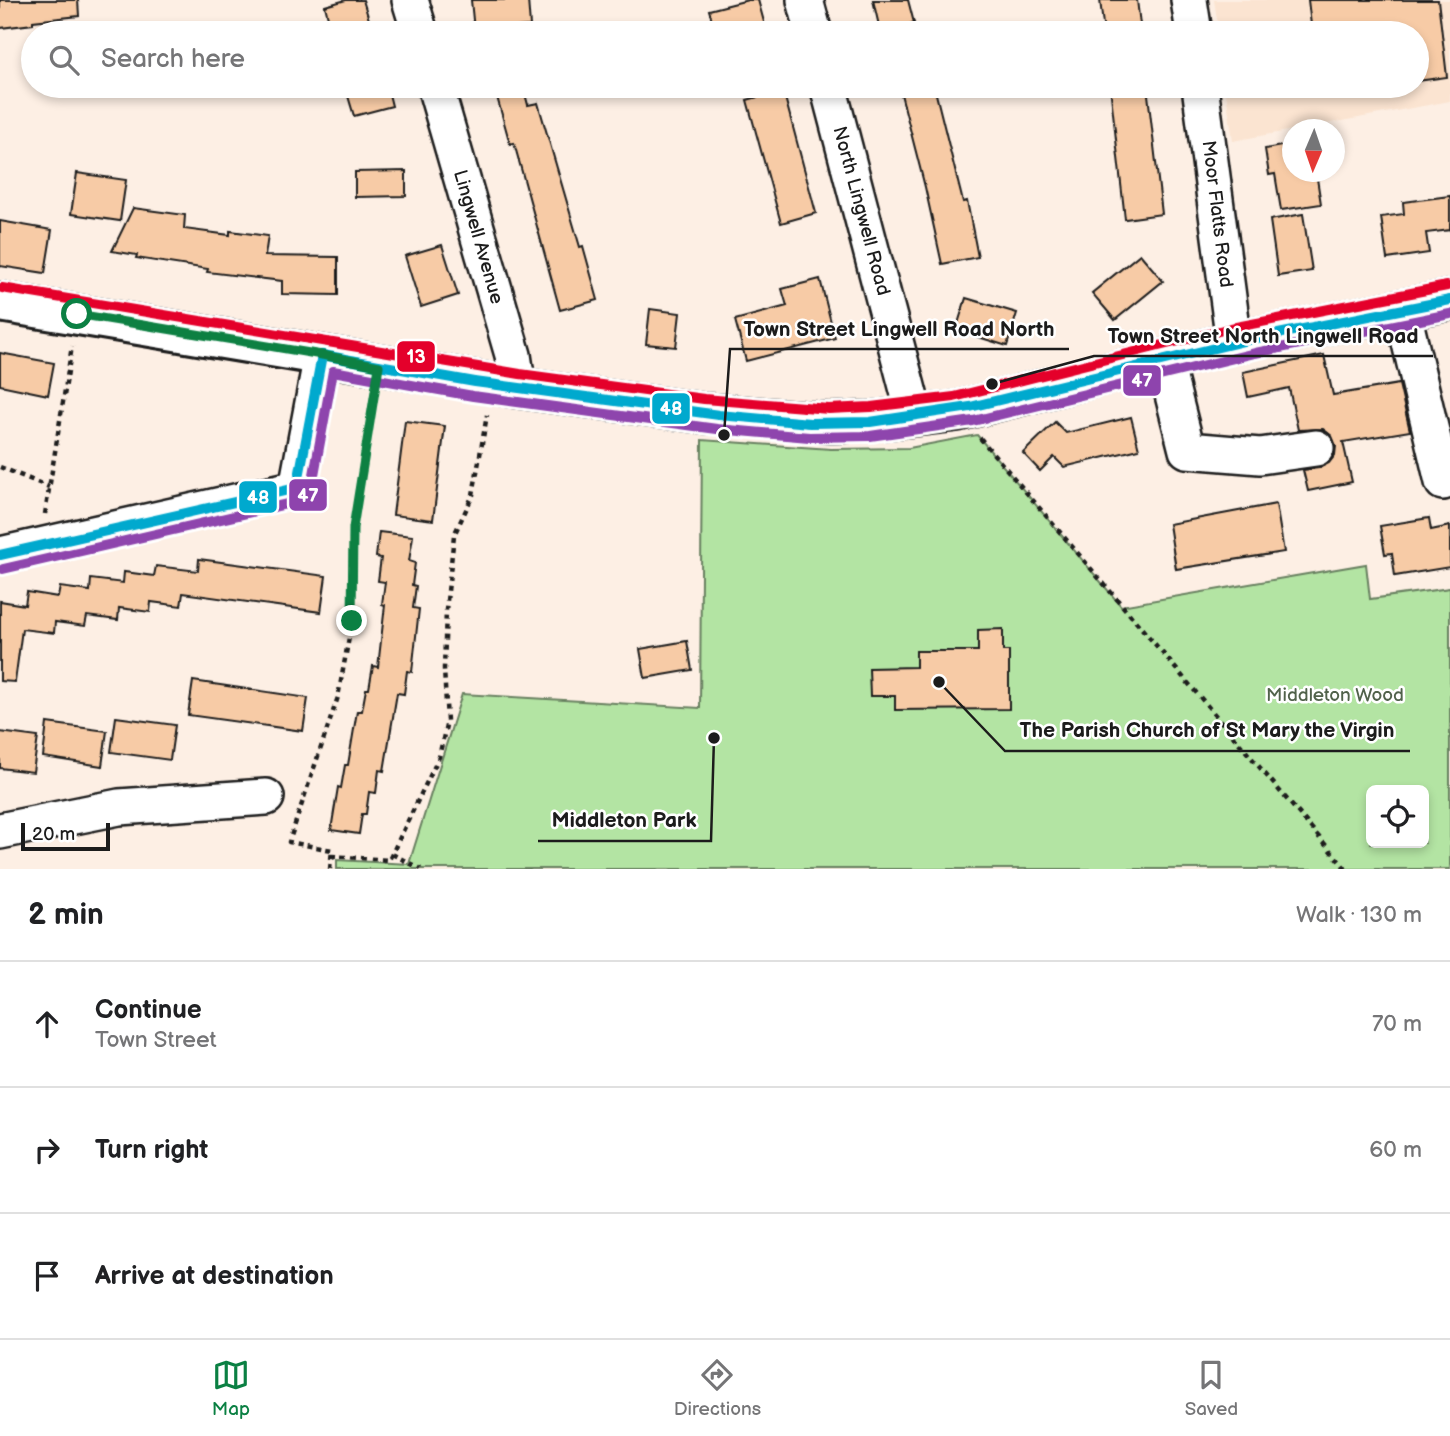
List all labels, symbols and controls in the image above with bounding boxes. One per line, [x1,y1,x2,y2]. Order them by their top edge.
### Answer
search box [21,21,1429,98]
icon: search [45,41,83,79]
text: Search here [101,44,245,75]
north arrow [1282,119,1345,182]
street label: North Lingwell Road [827,124,895,298]
street label: Moor Flatts Road [1197,139,1237,289]
street label: Lingwell Avenue [448,167,508,307]
route start [61,298,92,329]
callout: Town Street Lingwell Road North [730,307,1069,349]
callout: Town Street North Lingwell Road [1094,314,1433,356]
text: Town Street Lingwell Road North [743,317,1055,342]
text: Town Street North Lingwell Road [1107,324,1419,349]
line badge: 13 [396,340,436,373]
text: 13 [406,346,426,369]
line badge: 47 [1122,364,1162,397]
text: 47 [1131,370,1153,393]
line badge: 48 [651,392,691,425]
text: 48 [660,398,682,421]
line badge: 47 [288,478,328,512]
line badge: 48 [238,480,278,514]
text: 47 [297,485,319,508]
text: 48 [247,487,269,510]
route end [336,605,367,636]
park label: Middleton Wood [1266,684,1404,707]
callout: The Parish Church of St Mary the Virgin [1005,709,1410,751]
text: The Parish Church of St Mary the Virgin [1020,718,1394,743]
map controls [1366,785,1429,848]
button: locate [1366,785,1429,848]
callout: Middleton Park [538,799,711,841]
text: Middleton Park [552,808,696,833]
scale bar [21,820,110,852]
text: 20 m [32,823,75,846]
text: 2 min [28,897,104,933]
text: Walk · 130 m [1296,901,1422,929]
text: Continue [95,995,202,1026]
icon: ahead [28,1005,66,1043]
text: 70 m [1372,1010,1422,1038]
text: Town Street [95,1026,217,1054]
icon: right [28,1131,66,1169]
text: Turn right [95,1135,208,1166]
text: 60 m [1369,1136,1422,1164]
icon: arrive [28,1257,66,1295]
text: Arrive at destination [95,1261,334,1292]
tab: Map [212,1356,250,1421]
tab: Directions [674,1356,761,1421]
tab: Saved [1185,1356,1238,1421]

